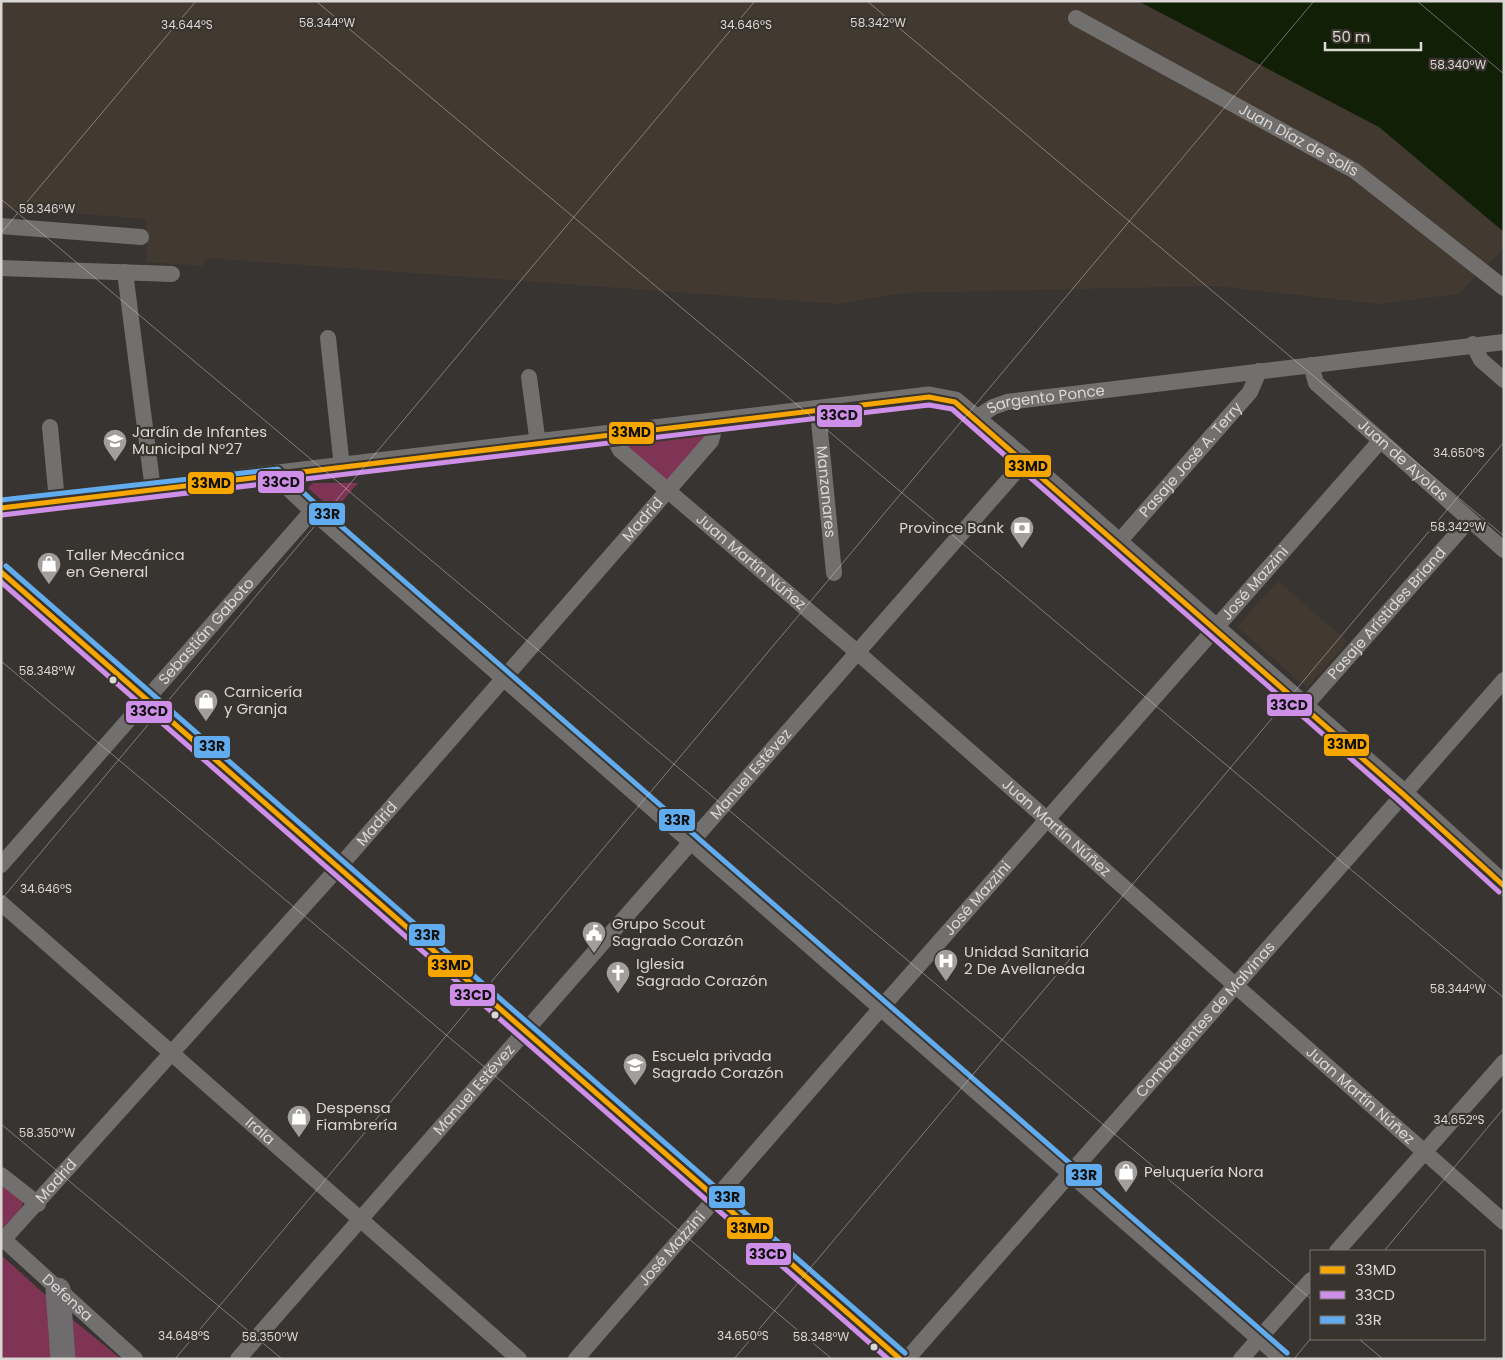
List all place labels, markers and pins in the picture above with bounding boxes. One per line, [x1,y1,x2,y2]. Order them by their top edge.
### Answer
place label: Jardín de Infantes Municipal N°27 [132,421,267,459]
school or university icon: Jardín de Infantes Municipal N°27 [102,428,128,462]
bank icon: Province Bank [1009,515,1035,549]
place label: Province Bank [899,517,1004,538]
place label: Taller Mecánica en General [66,544,185,582]
shop icon: Taller Mecánica en General [36,551,62,585]
unlabelled marker [108,675,118,685]
place label: Carnicería y Granja [224,681,302,719]
shop icon: Carnicería y Granja [193,688,219,722]
place label: Grupo Scout Sagrado Corazón [612,913,744,951]
public building icon: Grupo Scout Sagrado Corazón [581,920,607,954]
place label: Unidad Sanitaria 2 De Avellaneda [964,941,1089,979]
hospital icon: Unidad Sanitaria 2 De Avellaneda [933,948,959,982]
place label: Iglesia Sagrado Corazón [636,953,768,991]
church icon: Iglesia Sagrado Corazón [605,960,631,994]
unlabelled marker [490,1010,500,1020]
place label: Escuela privada Sagrado Corazón [652,1045,784,1083]
school or university icon: Escuela privada Sagrado Corazón [622,1052,648,1086]
place label: Despensa Fiambrería [316,1097,397,1135]
shop icon: Despensa Fiambrería [286,1104,312,1138]
shop icon: Peluquería Nora [1113,1159,1139,1193]
place label: Peluquería Nora [1144,1161,1264,1182]
unlabelled marker [869,1342,879,1352]

